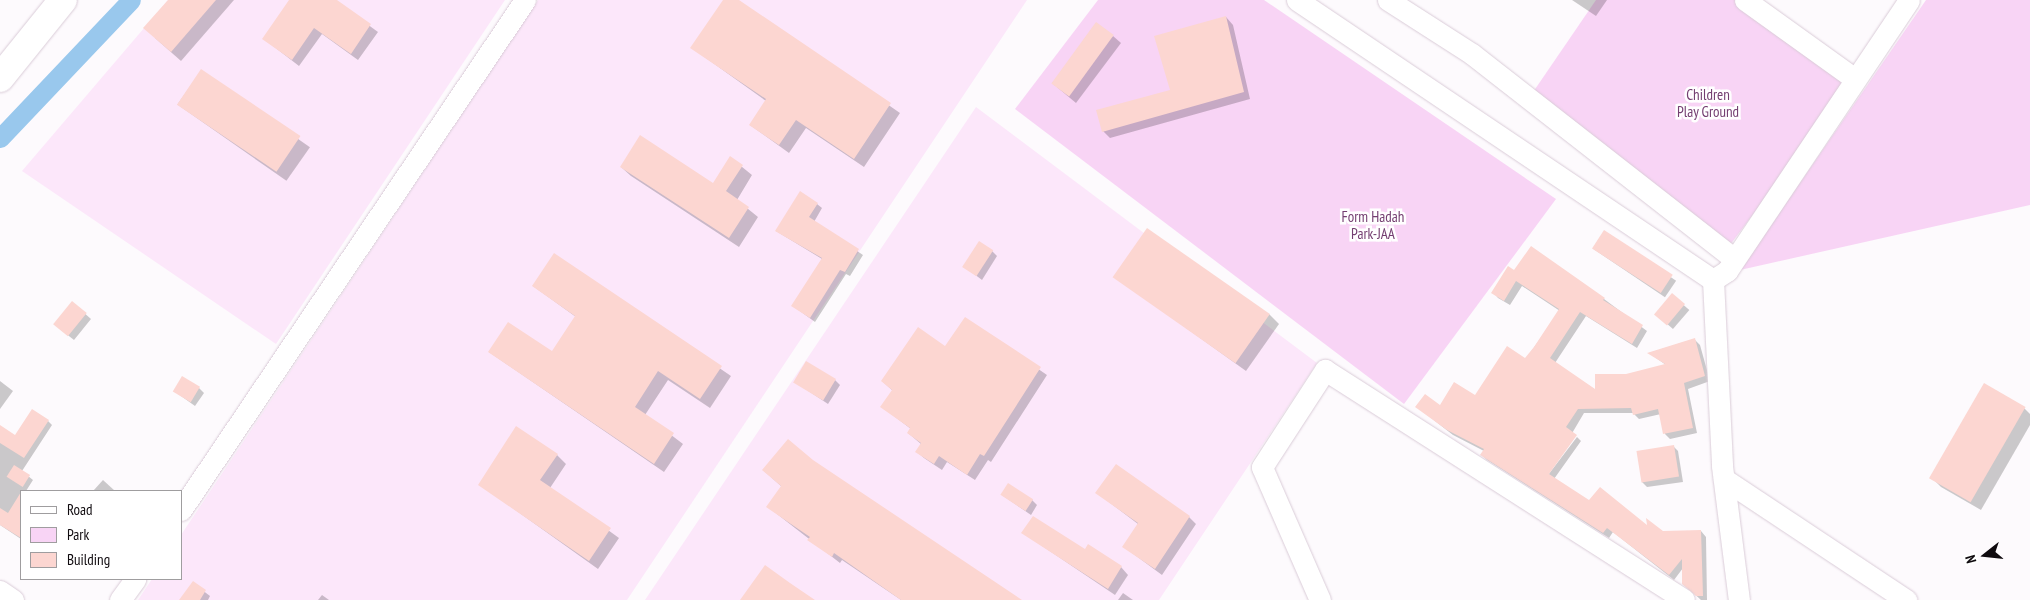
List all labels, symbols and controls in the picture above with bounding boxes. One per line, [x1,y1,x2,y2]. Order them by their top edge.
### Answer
park label: Children Play Ground [1677,85,1739,120]
park label: Form Hadah Park-JAA [1342,207,1404,242]
legend [20,490,182,580]
text: Road [67,500,93,519]
text: Park [67,525,89,544]
north arrow [1960,530,2010,580]
text: Building [67,550,110,569]
text: N [1961,553,1980,565]

